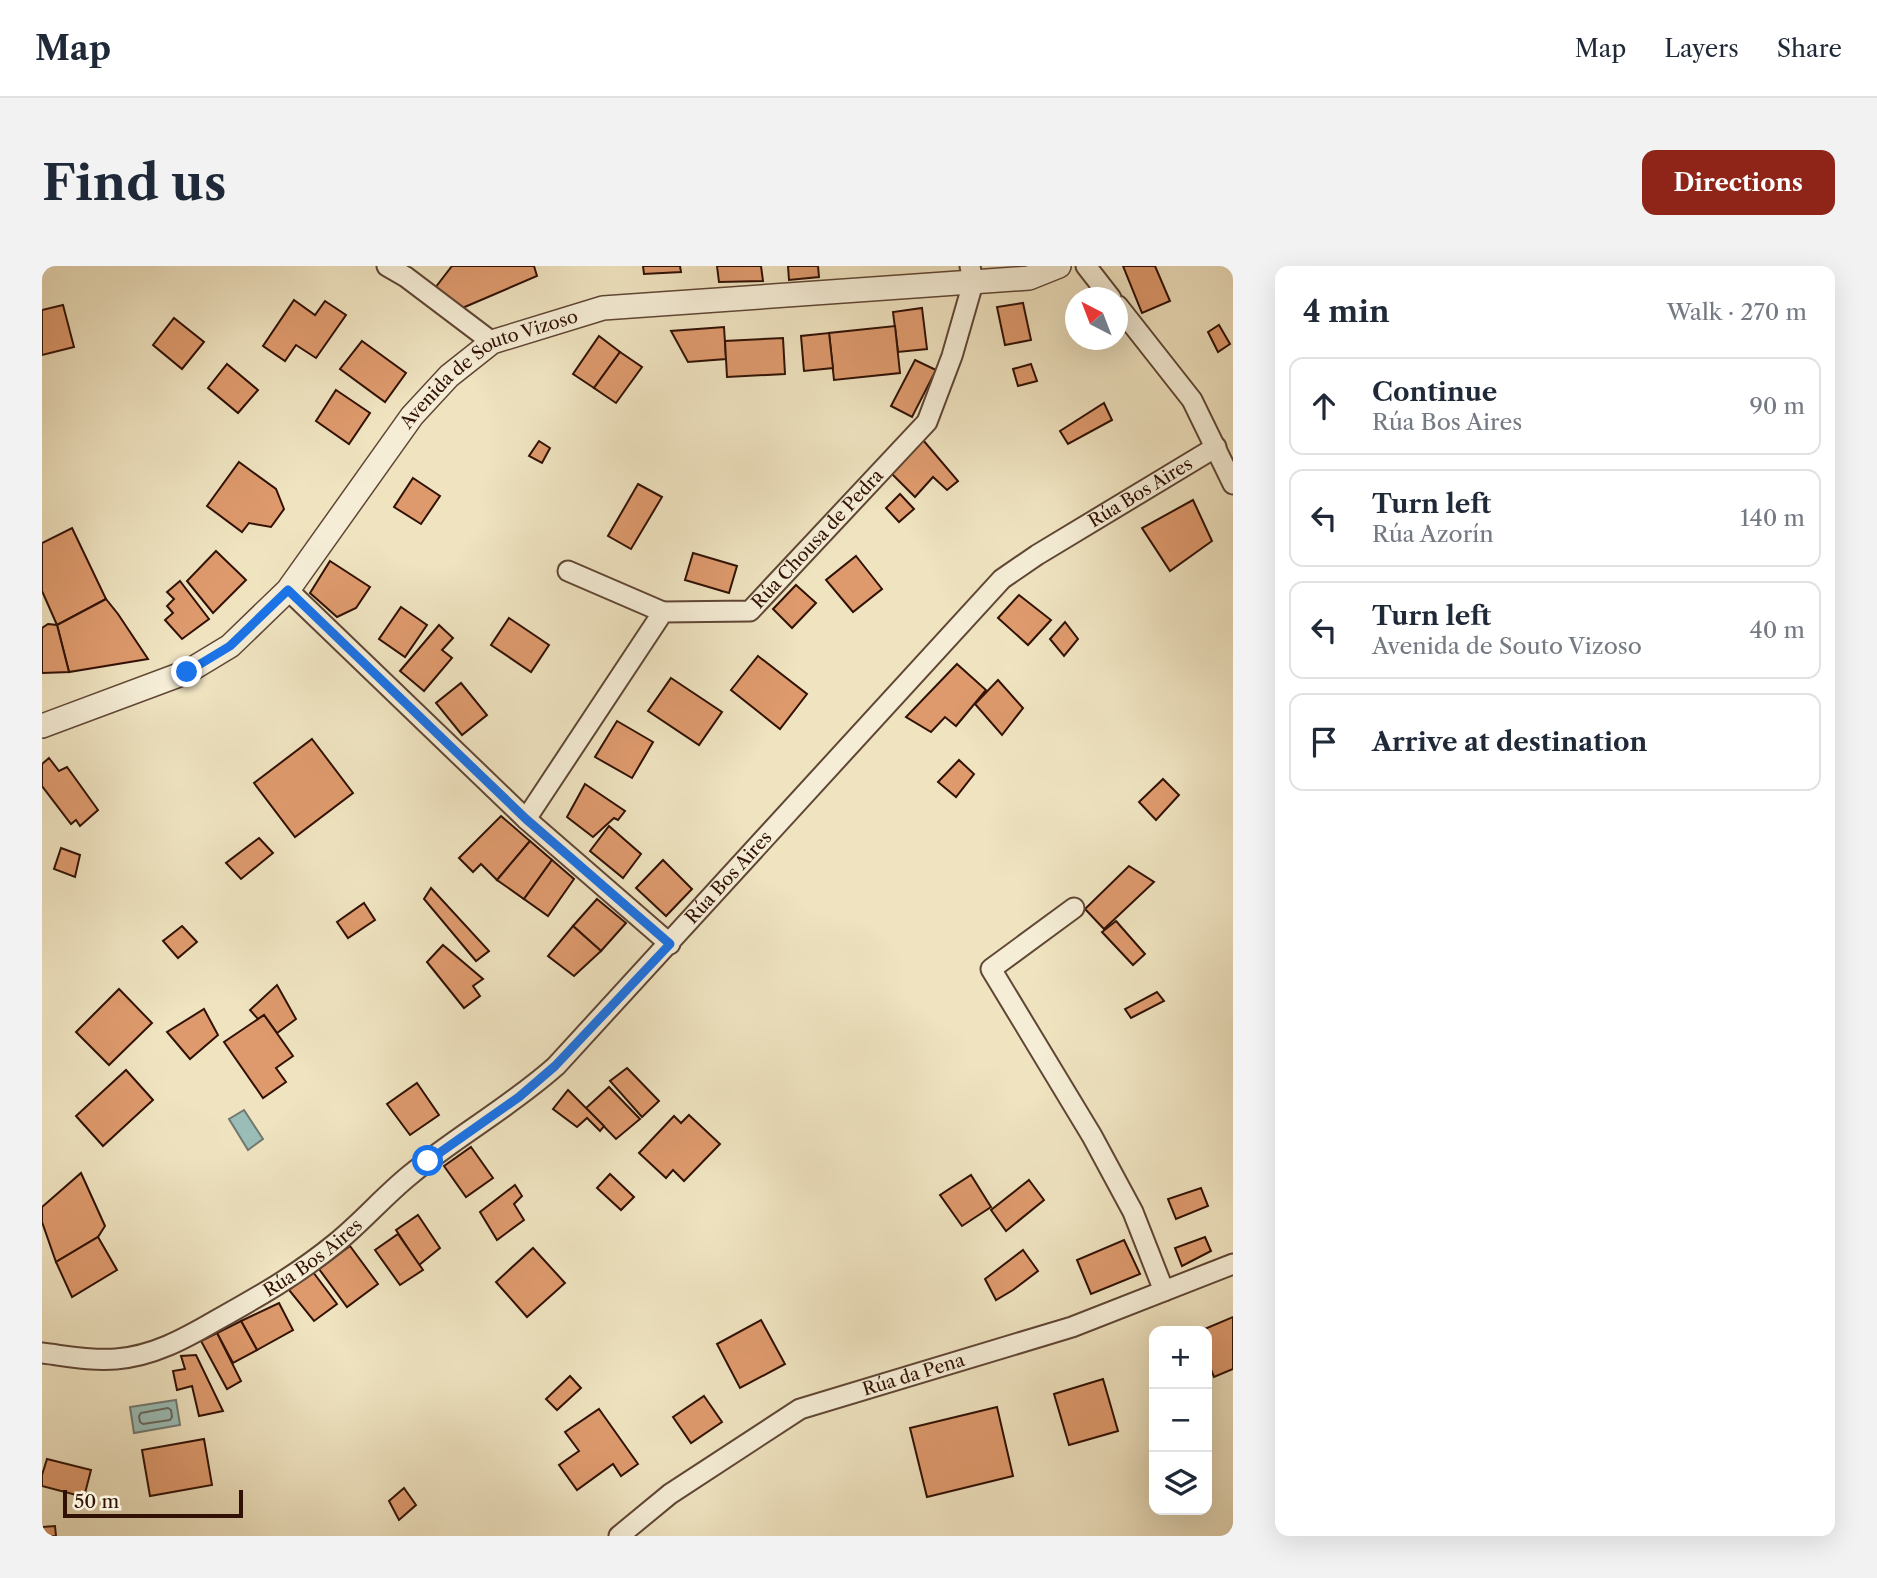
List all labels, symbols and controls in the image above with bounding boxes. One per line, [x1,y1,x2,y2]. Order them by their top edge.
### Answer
text: Map [35,28,111,69]
text: Map [1575,34,1626,63]
text: Layers [1664,34,1739,63]
text: Share [1777,34,1842,63]
button: Directions [1642,150,1835,215]
text: Find us [42,152,226,213]
north arrow [1065,287,1128,350]
text: 4 min [1303,293,1389,330]
text: Walk · 270 m [1667,298,1807,326]
street label: Avenida de Souto Vizoso [395,305,580,434]
text: Continue [1372,376,1497,408]
icon: ahead [1305,387,1343,425]
text: 90 m [1749,392,1805,420]
text: Rúa Bos Aires [1372,408,1522,436]
street label: Rúa Bos Aires [1084,453,1197,532]
street label: Rúa Chousa de Pedra [747,464,888,613]
text: Turn left [1372,488,1491,520]
icon: left [1305,499,1343,537]
text: 140 m [1740,504,1805,532]
text: Rúa Azorín [1372,520,1494,548]
text: Turn left [1372,600,1491,632]
icon: left [1305,611,1343,649]
text: 40 m [1750,616,1805,644]
text: Avenida de Souto Vizoso [1372,632,1642,660]
route end [171,656,202,687]
icon: arrive [1305,723,1343,761]
text: Arrive at destination [1372,726,1647,758]
street label: Rúa Bos Aires [681,827,777,928]
route start [412,1145,443,1176]
street label: Rúa Bos Aires [259,1214,367,1302]
map controls [1149,1326,1212,1515]
button: + [1149,1326,1212,1389]
street label: Rúa da Pena [860,1349,968,1401]
button: − [1149,1389,1212,1452]
button: layers [1149,1452,1212,1515]
scale bar [63,1487,243,1519]
text: 50 m [74,1490,119,1513]

